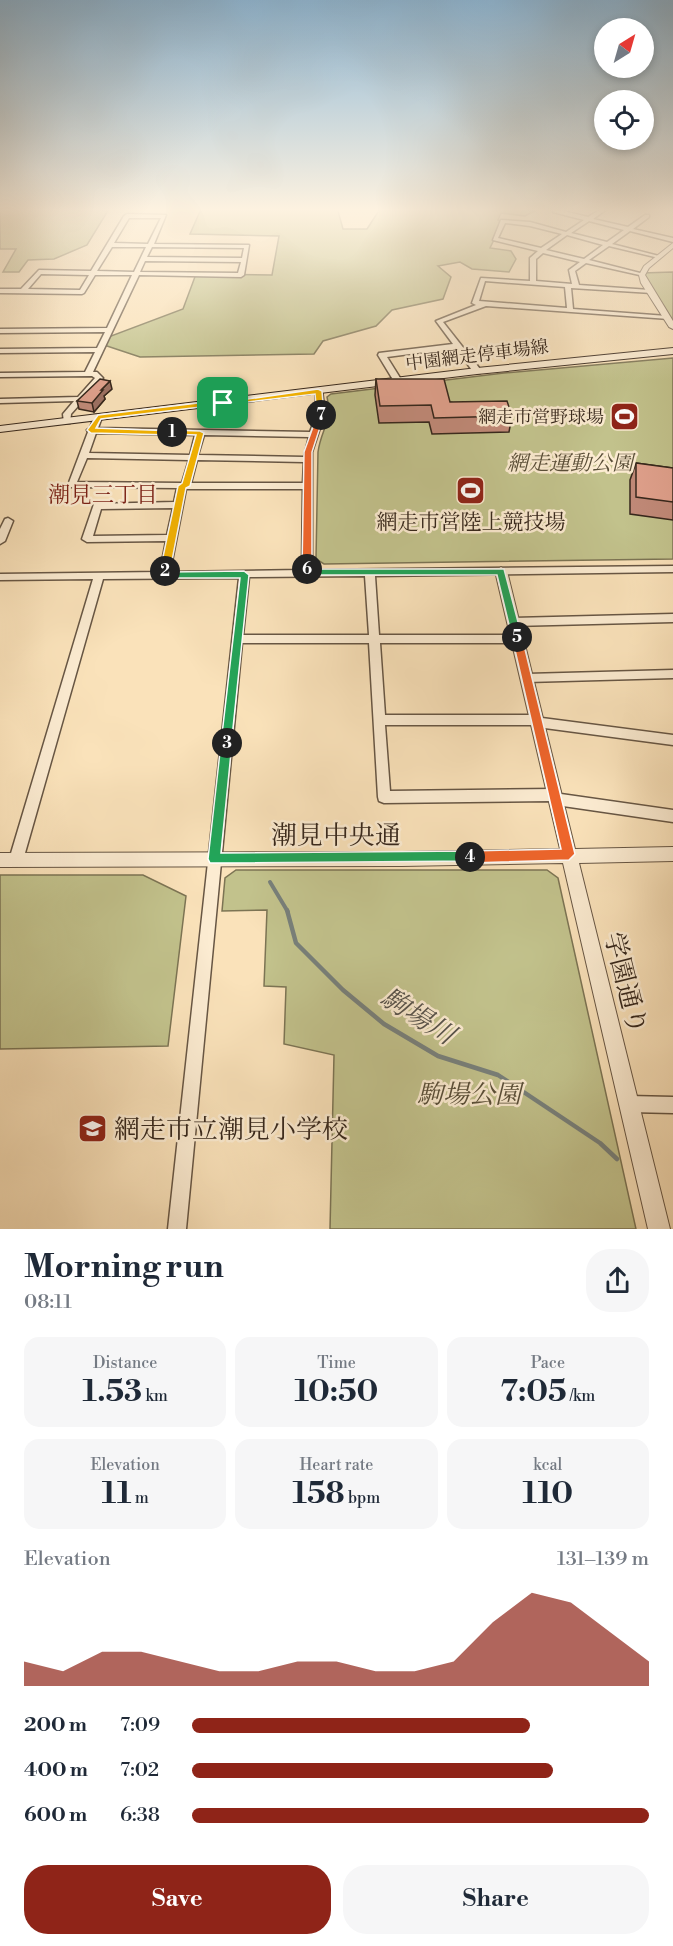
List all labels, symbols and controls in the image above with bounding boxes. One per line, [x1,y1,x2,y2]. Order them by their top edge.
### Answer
north arrow [594,18,654,78]
map controls [594,18,654,150]
button: locate [594,90,654,150]
street label: 中園網走停車場線 [404,335,550,376]
pin [197,377,248,428]
icon: arrive [206,386,239,419]
pin: 7 [306,400,336,430]
sports icon: 網走市営野球場 [609,401,641,433]
text: 7 [316,405,326,425]
place label: 網走市営野球場 [478,406,604,429]
pin: 1 [157,417,187,447]
text: 1 [168,422,176,442]
park label: 網走運動公園 [507,451,636,477]
sports icon: 網走市営陸上競技場 [455,475,487,507]
district label: 潮見三丁目 [48,482,158,509]
place label: 網走市営陸上競技場 [377,510,566,536]
pin: 6 [292,554,322,584]
pin: 2 [150,556,180,586]
text: 6 [302,559,312,579]
text: 2 [160,561,170,581]
pin: 5 [502,622,532,652]
text: 5 [512,627,522,647]
pin: 3 [212,728,242,758]
text: 3 [222,733,232,753]
street label: 潮見中央通 [271,820,401,852]
pin: 4 [455,842,485,872]
text: 4 [465,847,475,867]
street label: 学園通り [597,929,653,1038]
water label: 駒場川 [374,981,463,1054]
park label: 駒場公園 [417,1079,525,1111]
school or university icon: 網走市立潮見小学校 [77,1113,109,1145]
place label: 網走市立潮見小学校 [114,1114,348,1146]
text: Morning run [24,1247,224,1288]
button: share [586,1249,649,1312]
text: 08:11 [24,1290,72,1315]
text: Distance [93,1353,157,1373]
text: Time [317,1353,356,1373]
text: Pace [531,1353,565,1373]
text: 1.53 [83,1373,142,1411]
text: 10:50 [295,1373,378,1411]
text: 7:05 [500,1373,567,1411]
text: km [142,1386,168,1406]
text: /km [567,1386,595,1406]
text: Elevation [91,1455,160,1475]
text: Heart rate [300,1455,373,1475]
text: kcal [533,1455,562,1475]
text: 11 [102,1475,131,1513]
text: 158 [293,1475,345,1513]
text: 110 [523,1475,573,1513]
text: m [131,1488,149,1508]
text: bpm [345,1488,380,1508]
text: Elevation [24,1547,111,1572]
text: 131–139 m [557,1547,649,1572]
text: 200 m [24,1713,87,1738]
text: 7:09 [120,1713,160,1738]
text: 400 m [24,1758,88,1783]
text: 7:02 [120,1758,159,1783]
text: 600 m [24,1803,87,1828]
text: 6:38 [120,1803,160,1828]
button: Save [24,1865,331,1934]
button: Share [343,1865,649,1934]

